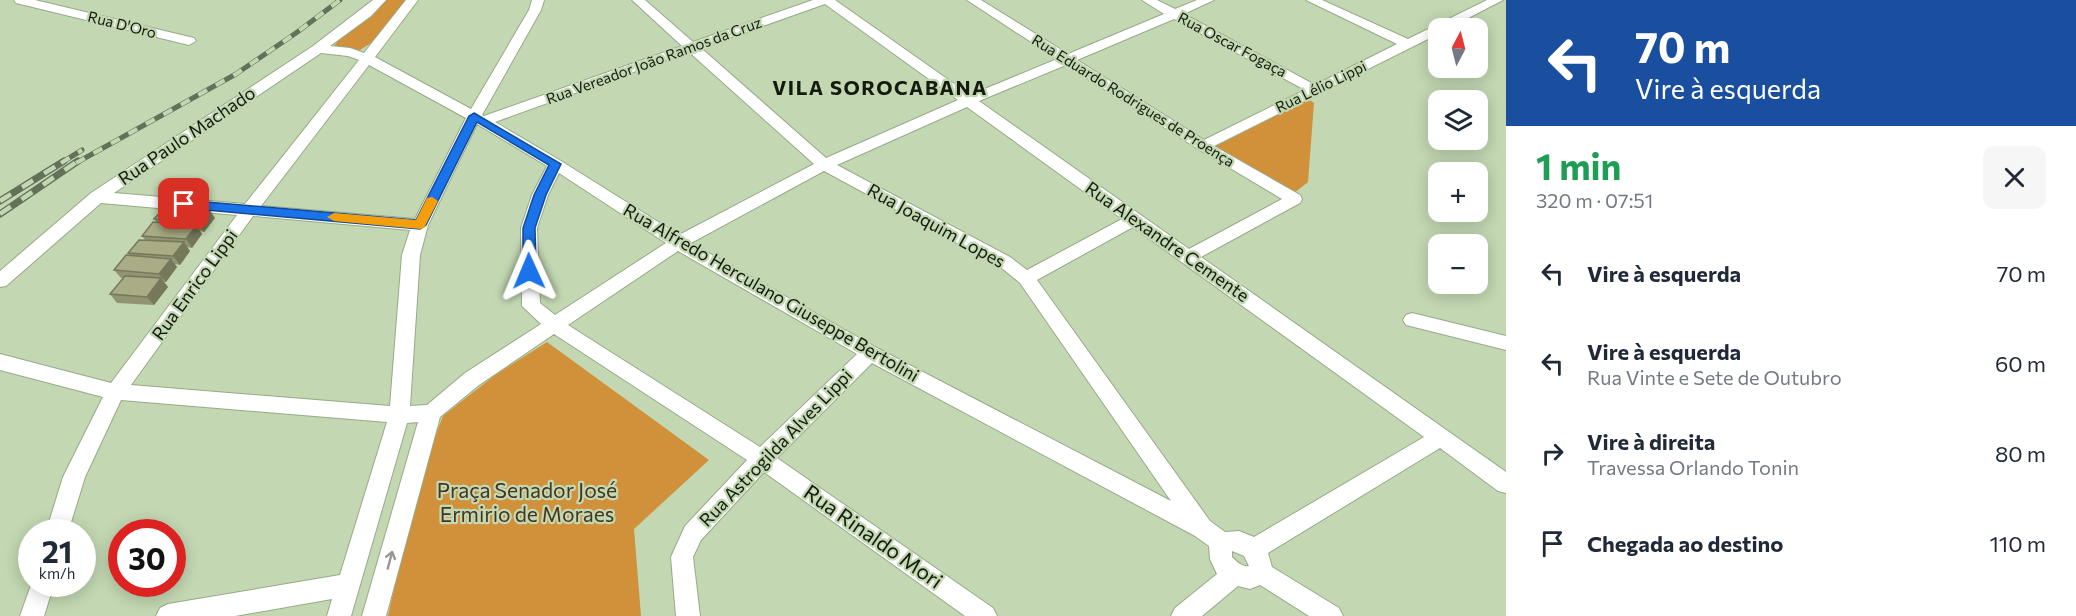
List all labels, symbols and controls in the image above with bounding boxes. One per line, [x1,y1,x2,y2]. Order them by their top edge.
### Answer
street label: Rua D'Oro [86,7,158,41]
street label: Rua Oscar Fogaça [1175,8,1290,80]
street label: Rua Vereador João Ramos da Cruz [543,13,764,108]
north arrow [1428,18,1488,78]
map controls [1428,18,1488,294]
text: 70 m [1635,20,1730,72]
icon: left [1536,24,1614,102]
street label: Rua Eduardo Rodrigues de Proença [1029,30,1238,170]
street label: Rua Lélio Lippi [1272,56,1369,116]
text: Vire à esquerda [1635,72,1821,105]
district label: VILA SOROCABANA [772,75,988,99]
street label: Rua Paulo Machado [114,81,259,189]
button: layers [1428,90,1488,150]
text: 1 min [1536,143,1621,187]
button: close [1983,146,2046,209]
button: + [1428,162,1488,222]
street label: Rua Alexandre Cemente [1081,176,1254,306]
pin [158,178,209,229]
street label: Rua Joaquim Lopes [864,178,1009,272]
icon: arrive [167,187,200,220]
text: 320 m · 07:51 [1536,188,1653,212]
street label: Rua Alfredo Herculano Giuseppe Bertolini [620,198,923,386]
street label: Rua Enrico Lippi [147,225,242,344]
button: − [1428,234,1488,294]
position arrow [497,239,561,303]
icon: left [1536,257,1569,290]
text: Vire à esquerda [1587,260,1741,287]
text: 70 m [1997,260,2046,287]
text: Vire à esquerda [1587,338,1741,365]
icon: left [1536,347,1569,380]
text: 60 m [1995,350,2046,377]
street label: Rua Astrogilda Alves Lippi [694,364,856,531]
text: Rua Vinte e Sete de Outubro [1587,365,1842,389]
text: Vire à direita [1587,428,1715,455]
icon: right [1536,437,1569,470]
text: 80 m [1995,440,2046,467]
text: Travessa Orlando Tonin [1587,455,1799,479]
park label: Praça Senador José Ermirio de Moraes [437,477,617,526]
street label: Rua Rinaldo Mori [800,479,948,593]
speed limit sign: 30 [108,519,186,597]
icon: arrive [1536,527,1569,560]
text: Chegada ao destino [1587,530,1783,557]
text: 110 m [1989,530,2046,557]
text: 21 [42,532,72,569]
one-way arrow [385,550,396,569]
text: km/h [39,564,75,582]

